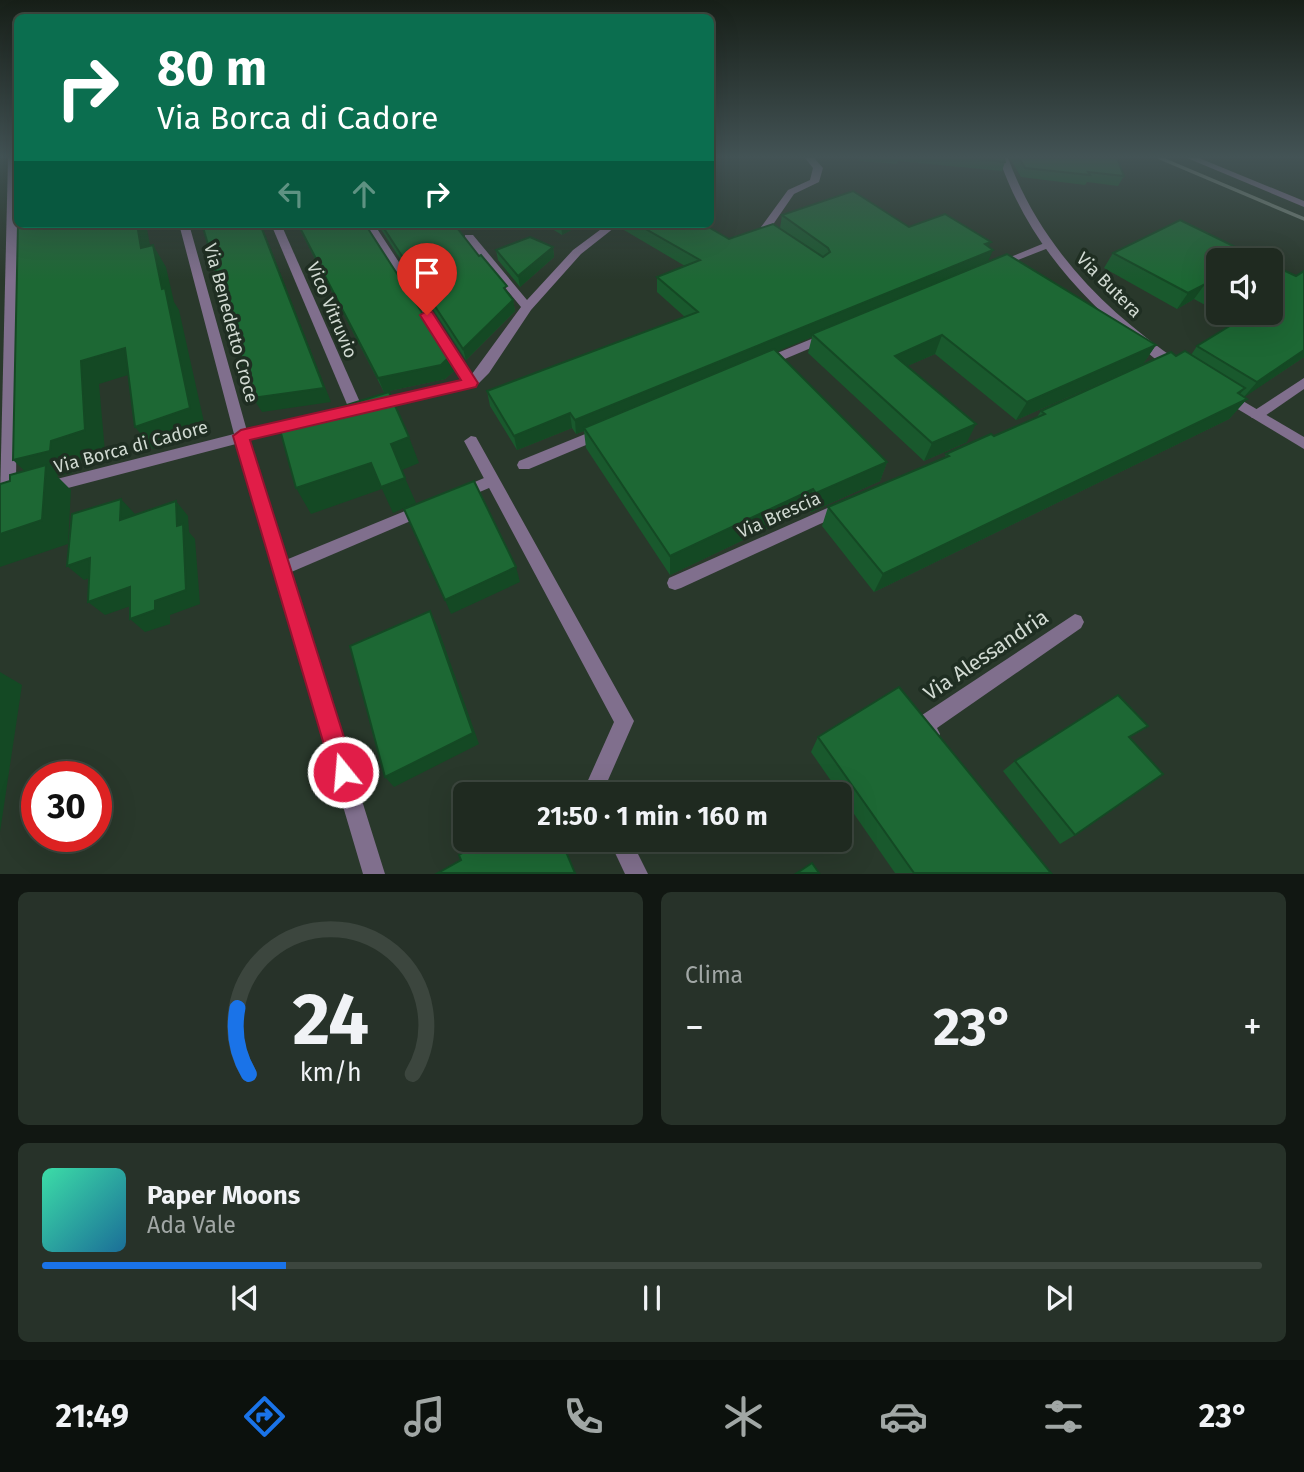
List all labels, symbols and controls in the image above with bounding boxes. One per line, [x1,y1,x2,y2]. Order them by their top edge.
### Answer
text: 80 m [157,39,267,98]
icon: right [42,42,133,133]
text: Via Borca di Cadore [157,99,438,137]
icon: left [272,175,310,213]
icon: ahead [345,175,383,213]
icon: right [418,175,456,213]
street label: Via Benedetto Croce [199,241,263,405]
pin [397,243,457,315]
street label: Via Butera [1072,248,1146,322]
map controls [1206,248,1283,325]
button: sound [1206,248,1283,325]
icon: arrive [408,254,446,292]
street label: Vico Vitruvio [302,259,362,361]
street label: Via Borca di Cadore [52,416,210,478]
street label: Via Brescia [734,487,824,543]
street label: Via Alessandria [919,604,1053,706]
position arrow [306,735,380,809]
speed limit sign: 30 [21,761,112,852]
text: 21:50 · 1 min · 160 m [537,801,768,832]
text: Clima [685,961,743,989]
text: 24 [292,977,369,1064]
text: 23° [933,996,1014,1059]
text: − [685,1004,704,1050]
text: + [1243,1004,1262,1050]
text: km/h [300,1058,361,1088]
text: Paper Moons [147,1180,300,1211]
text: Ada Vale [147,1211,236,1239]
icon: previous [226,1279,264,1317]
icon: pause [633,1279,671,1317]
icon: next [1040,1279,1078,1317]
icon: directions [240,1392,289,1441]
icon: music [400,1392,449,1441]
icon: phone [559,1392,608,1441]
icon: climate [719,1392,768,1441]
icon: car [879,1392,928,1441]
icon: filters [1039,1392,1088,1441]
text: 21:49 [55,1397,129,1435]
text: 23° [1199,1397,1248,1435]

